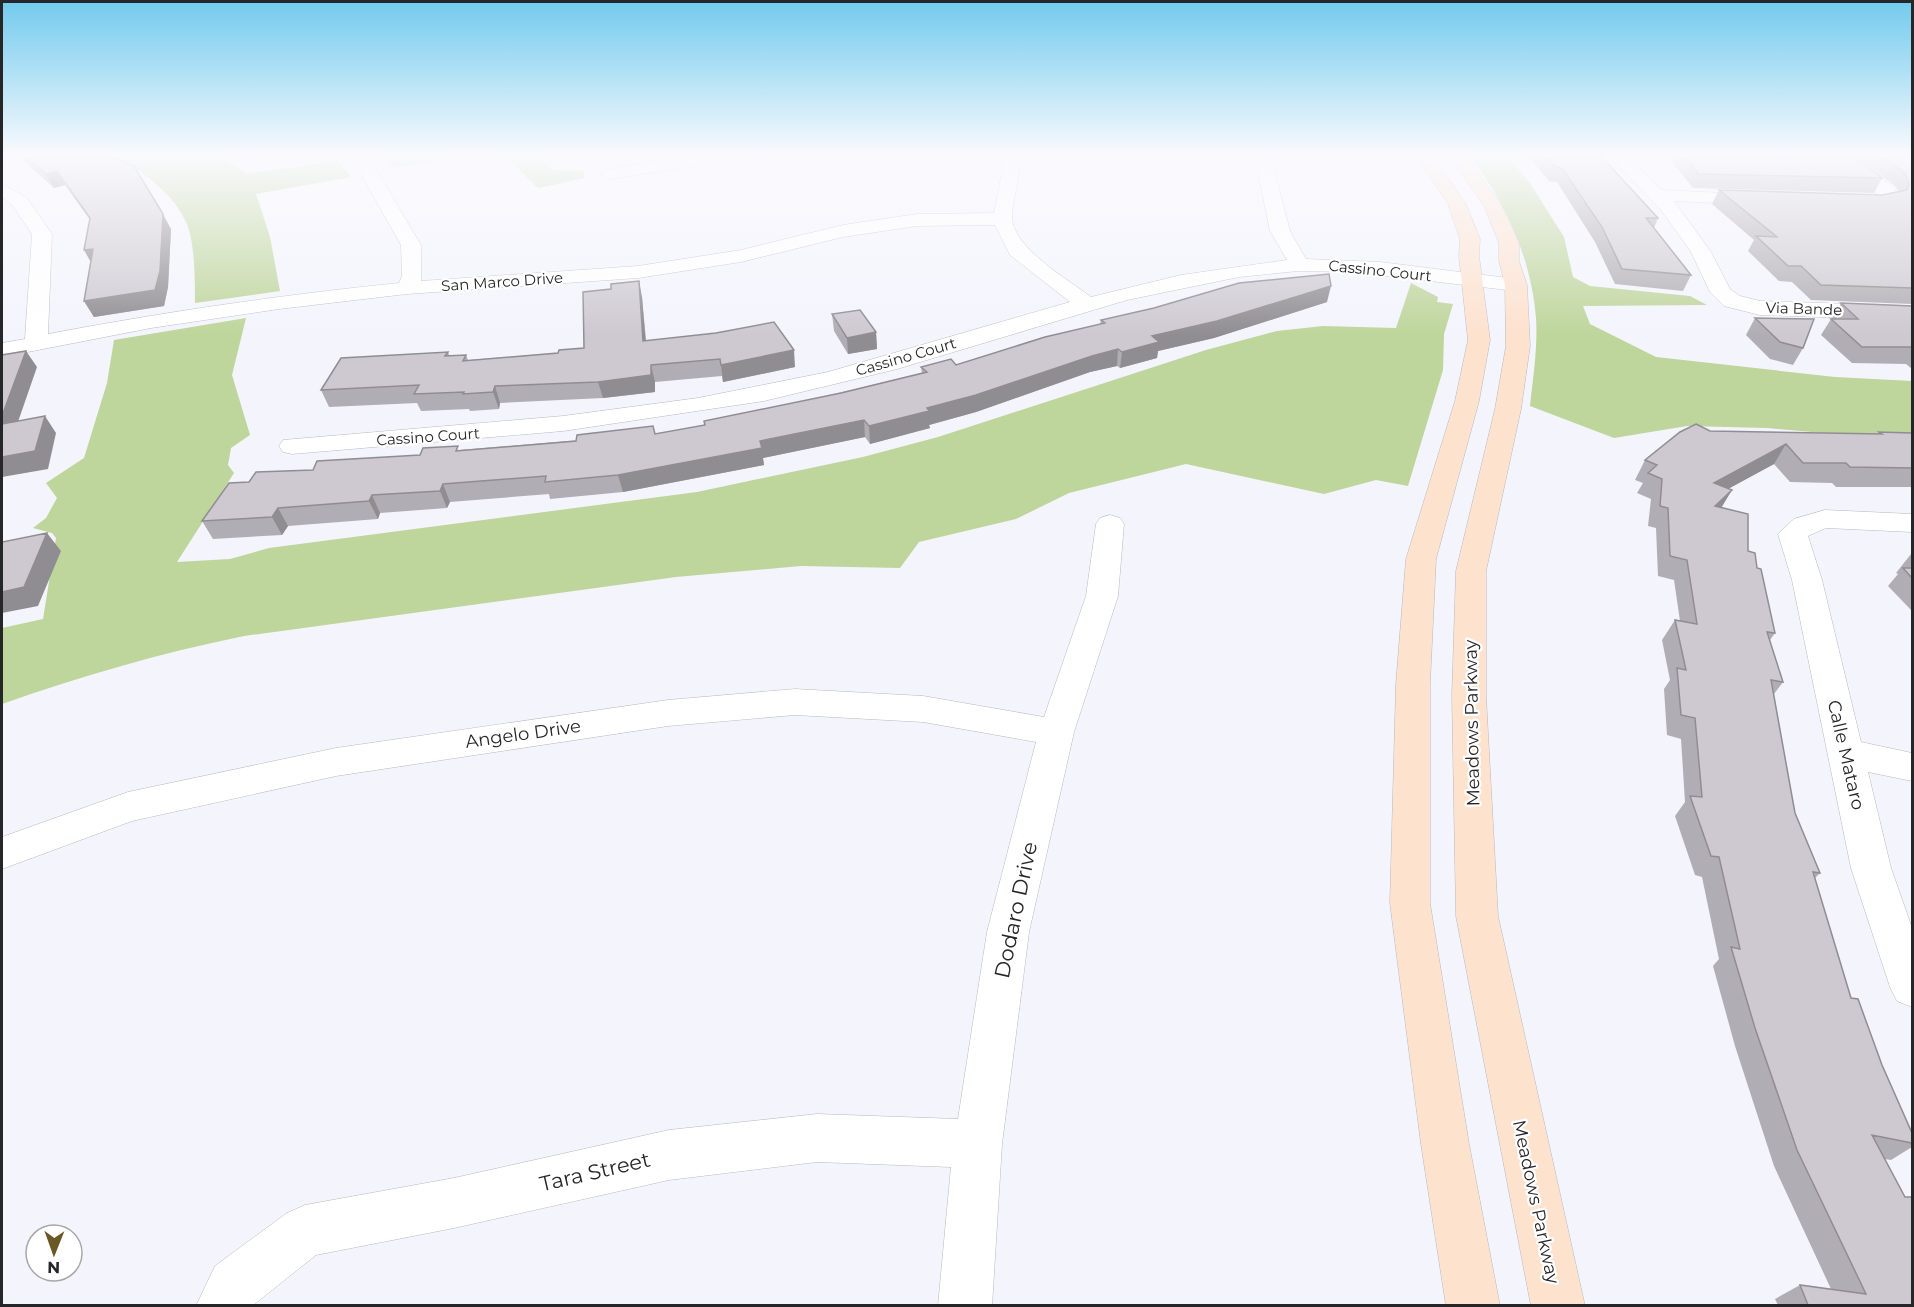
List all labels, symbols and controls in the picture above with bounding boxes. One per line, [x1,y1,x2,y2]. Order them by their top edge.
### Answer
street label: Cassino Court [1328,256,1433,285]
street label: San Marco Drive [440,268,564,295]
street label: Via Bande [1765,298,1843,319]
street label: Cassino Court [853,333,958,380]
street label: Cassino Court [376,423,480,450]
street label: Meadows Parkway [1460,639,1484,807]
street label: Calle Mataro [1823,698,1869,812]
street label: Angelo Drive [464,715,582,753]
street label: Dodaro Drive [989,839,1042,980]
street label: Meadows Parkway [1508,1118,1564,1286]
street label: Tara Street [537,1147,653,1196]
north arrow [24,1223,84,1283]
text: N [47,1258,60,1277]

